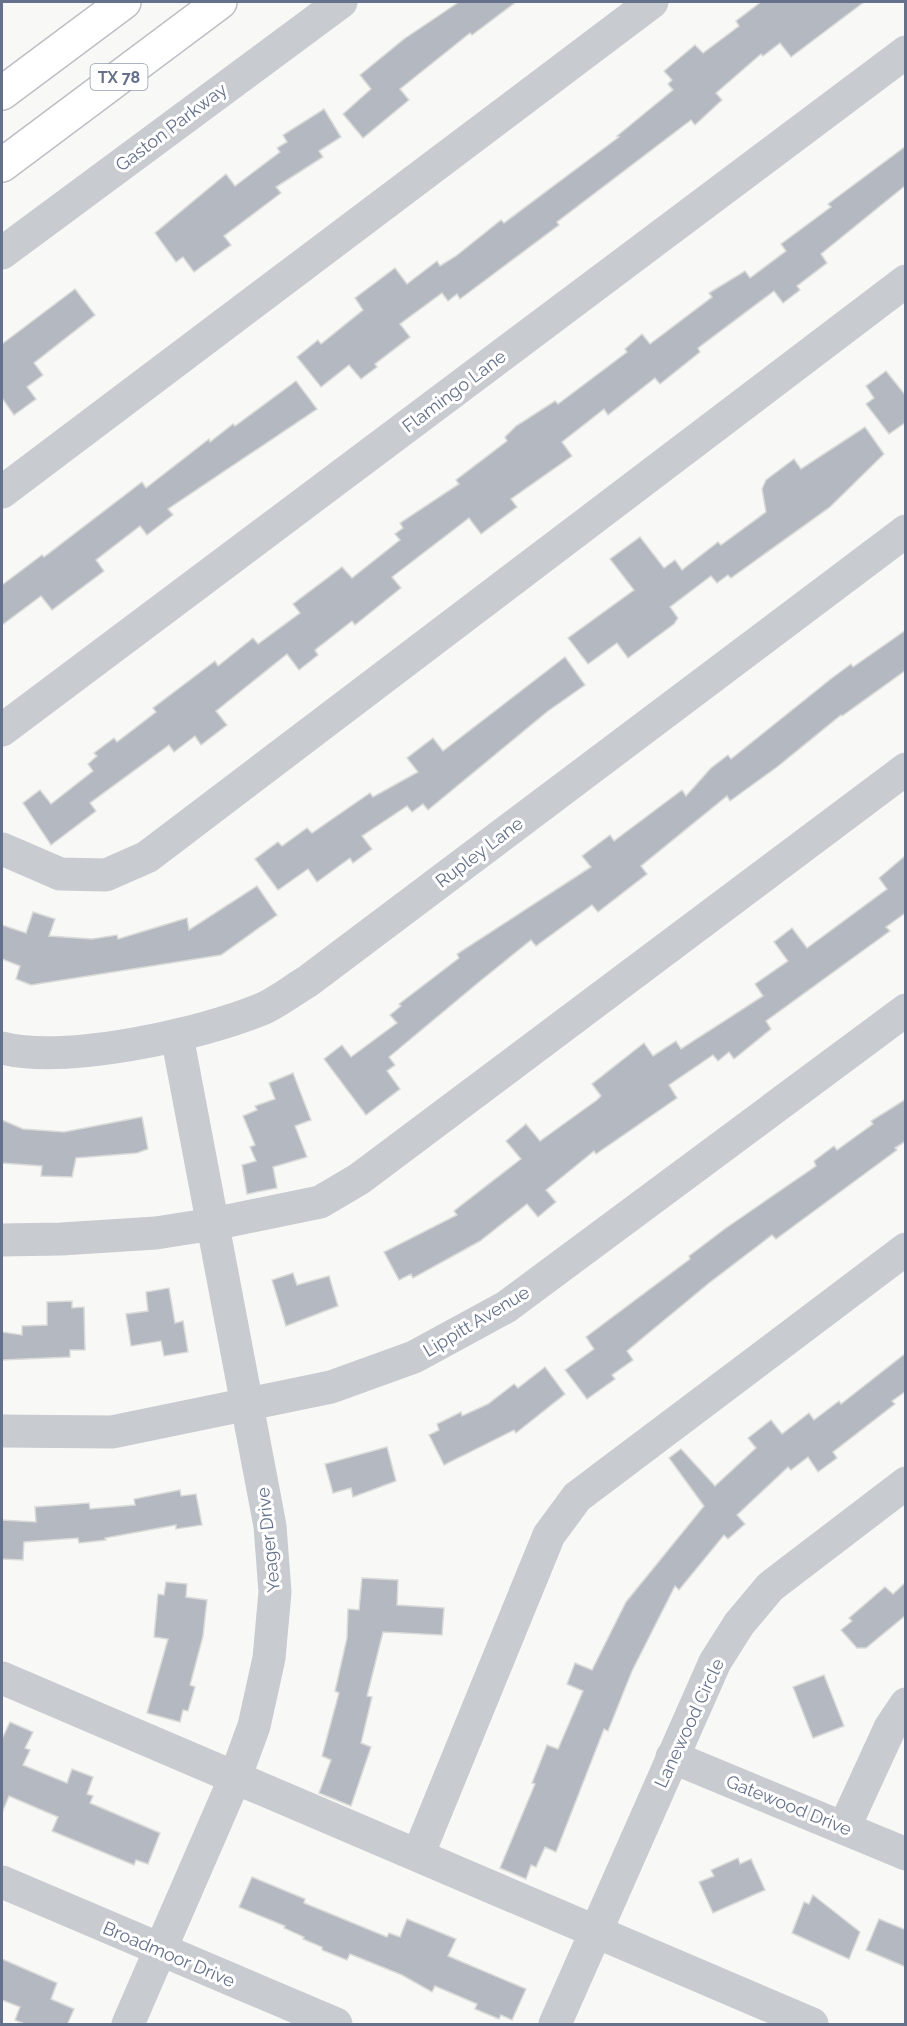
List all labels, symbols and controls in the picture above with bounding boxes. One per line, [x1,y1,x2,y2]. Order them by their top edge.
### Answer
road number: TX 78 [90,64,148,90]
street label: Gaston Parkway [111,78,231,176]
street label: Flamingo Lane [398,345,510,437]
street label: Rupley Lane [431,812,527,892]
street label: Lippitt Avenue [419,1281,533,1361]
street label: Yeager Drive [252,1486,284,1594]
street label: Lanewood Circle [650,1655,728,1791]
street label: Gatewood Drive [723,1770,855,1840]
street label: Broadmoor Drive [100,1917,238,1991]

